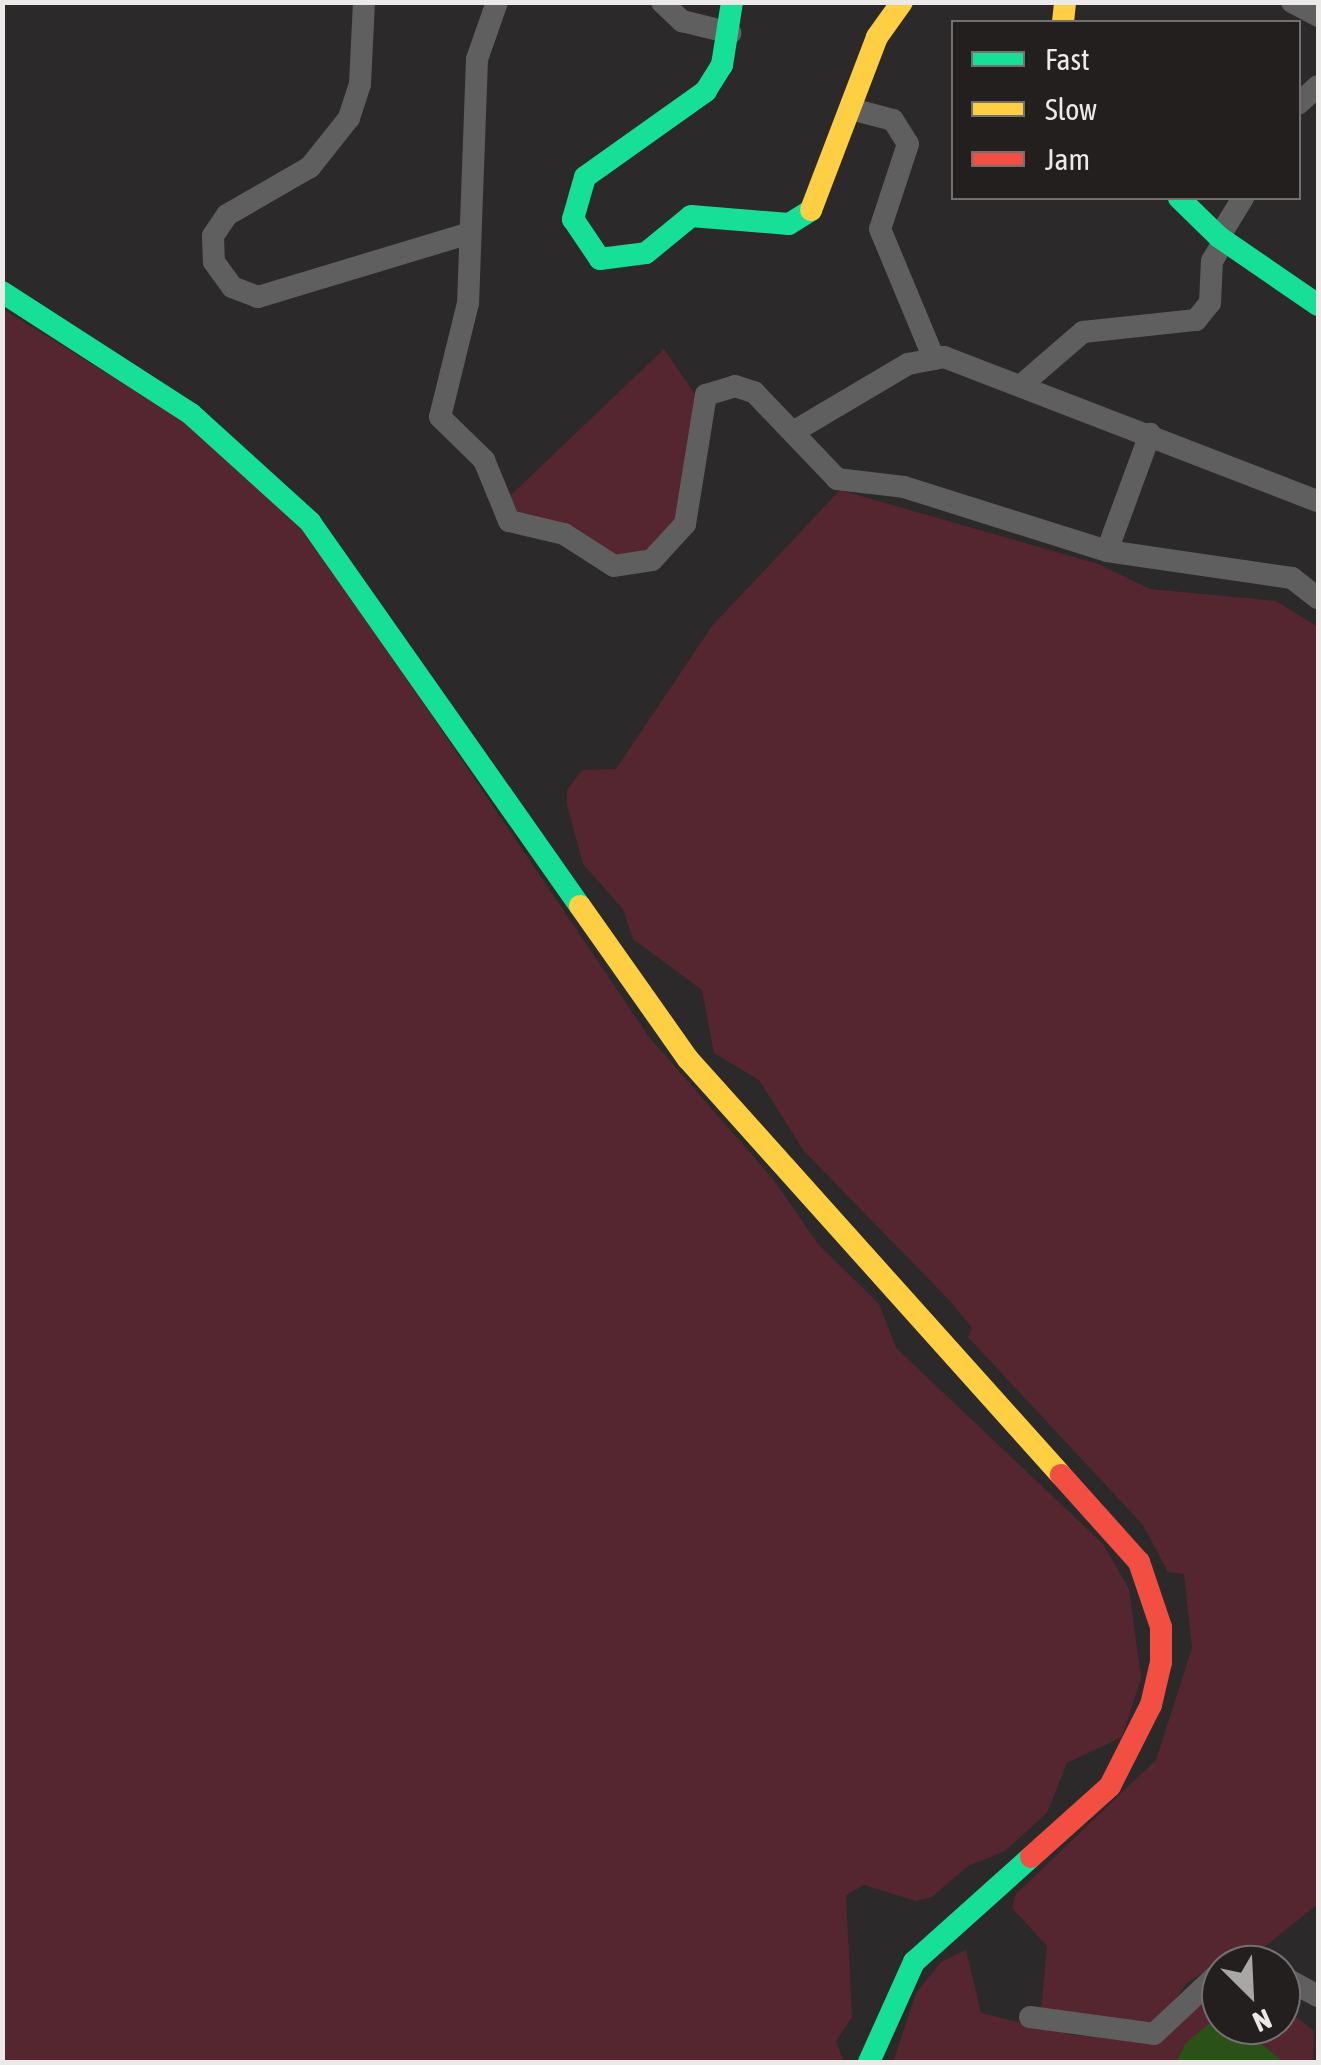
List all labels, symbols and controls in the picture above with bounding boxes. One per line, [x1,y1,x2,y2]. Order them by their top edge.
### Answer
legend [951,20,1301,200]
text: Fast [1045,42,1090,76]
text: Slow [1045,92,1097,126]
text: Jam [1045,142,1090,176]
north arrow [1201,1945,1301,2045]
text: N [1248,2003,1276,2039]

